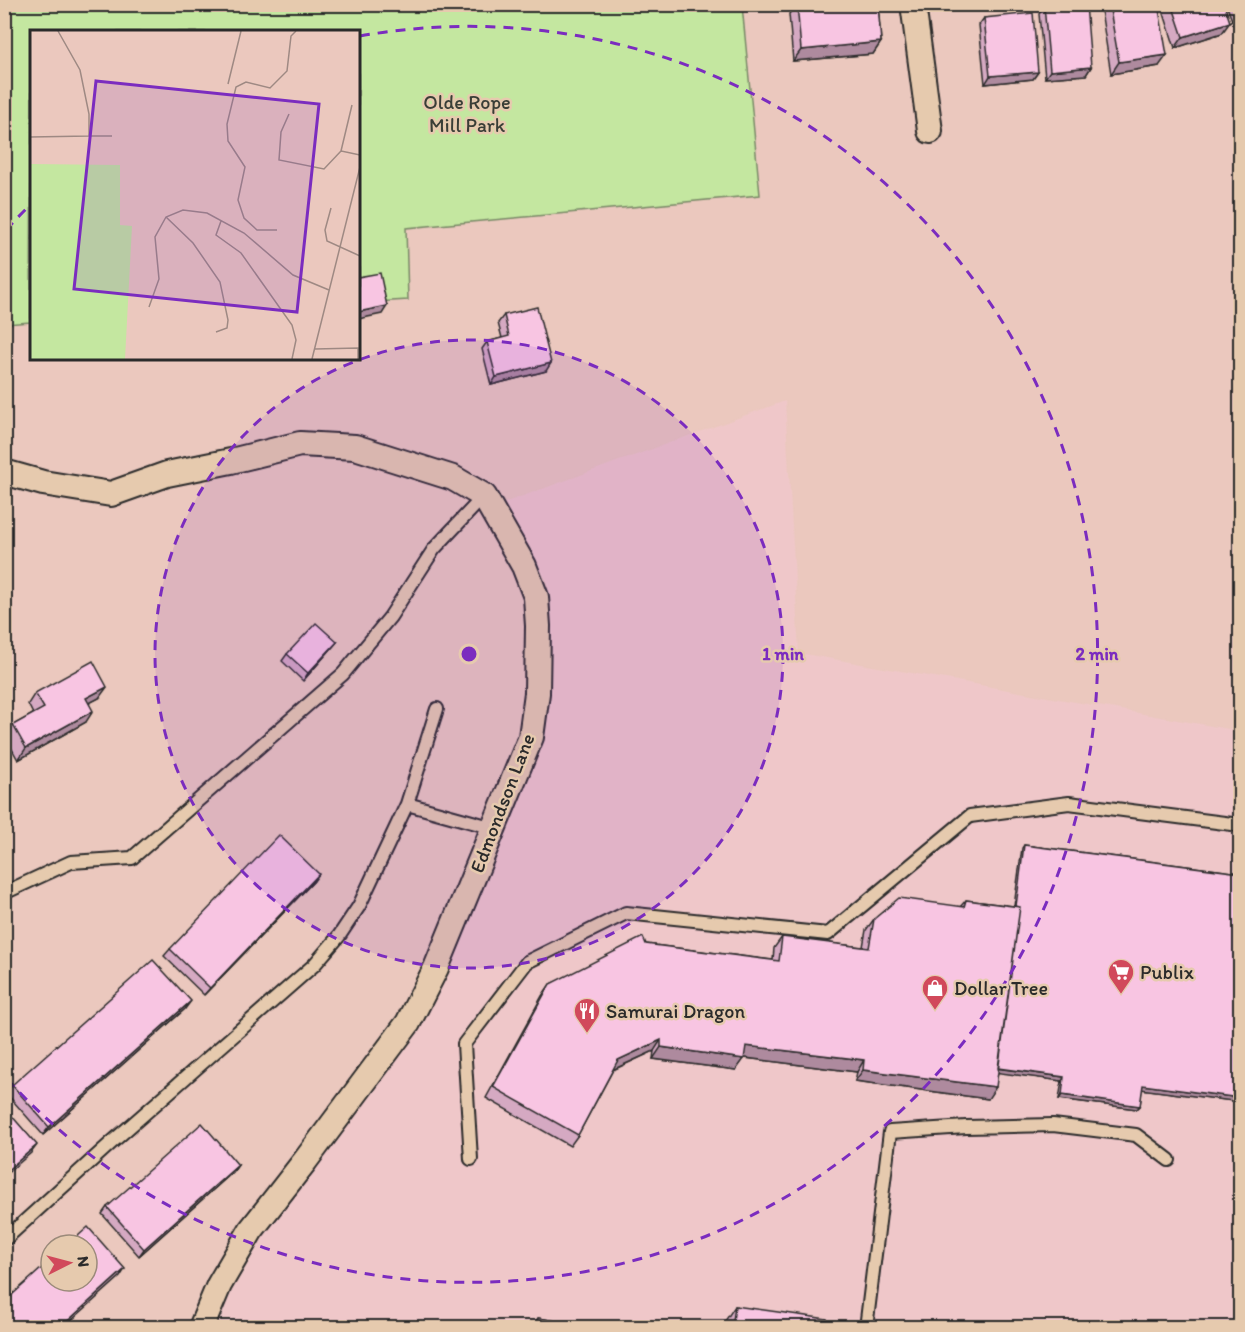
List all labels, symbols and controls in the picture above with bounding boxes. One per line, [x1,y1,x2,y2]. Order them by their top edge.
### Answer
inset map [30,30,360,360]
park label: Olde Rope Mill Park [423,90,511,137]
text: 1 min [762,643,804,665]
text: 2 min [1076,643,1119,665]
centre of rings [459,644,479,664]
street label: Edmondson Lane [464,730,540,876]
supermarket icon: Publix [1106,957,1136,995]
place label: Publix [1140,960,1194,984]
shop icon: Dollar Tree [920,973,950,1011]
place label: Dollar Tree [954,976,1048,1000]
restaurant icon: Samurai Dragon [572,996,602,1034]
place label: Samurai Dragon [606,999,745,1023]
north arrow [39,1233,99,1293]
text: N [73,1255,93,1268]

